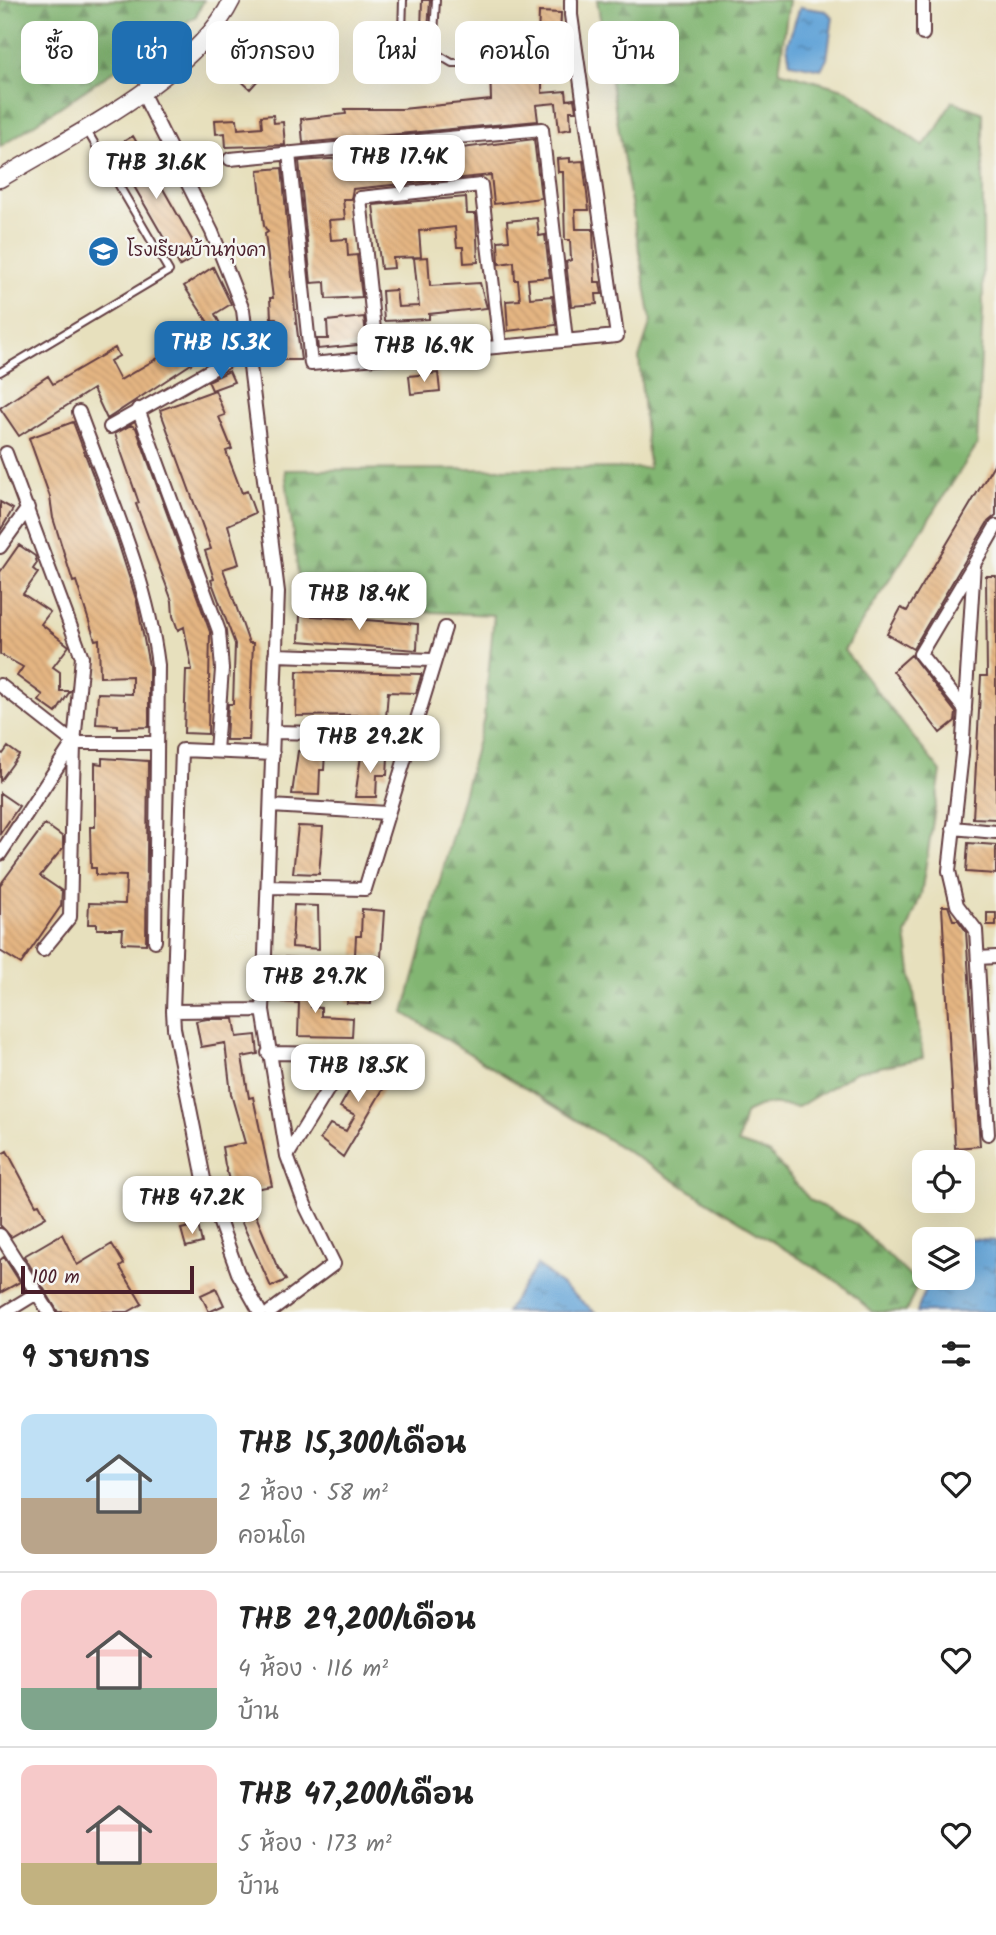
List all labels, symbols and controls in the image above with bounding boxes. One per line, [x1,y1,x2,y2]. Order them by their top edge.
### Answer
chip: ซื้อ [21,21,98,84]
chip: เช่า [112,21,192,84]
chip: ตัวกรอง [206,21,339,84]
chip: ใหม่ [353,21,441,84]
chip: คอนโด [455,21,574,84]
chip: บ้าน [588,21,679,84]
pin: THB 17.4K [319,136,479,195]
text: THB 17.4K [349,140,449,176]
pin: THB 31.6K [76,142,236,201]
text: THB 31.6K [105,146,207,182]
school or university icon: โรงเรียนบ้านทุ่งคา [87,234,121,268]
place label: โรงเรียนบ้านทุ่งคา [127,237,266,266]
pin: THB 15.3K [141,322,301,381]
pin: THB 16.9K [344,324,504,384]
text: THB 15.3K [170,326,272,362]
text: THB 16.9K [373,329,475,365]
pin: THB 18.4K [279,572,439,632]
text: THB 18.4K [307,577,411,613]
pin: THB 29.2K [290,716,450,775]
text: THB 29.2K [316,720,424,756]
pin: THB 29.7K [235,956,395,1015]
text: THB 29.7K [262,960,368,996]
pin: THB 18.5K [278,1044,438,1104]
text: THB 18.5K [307,1049,409,1085]
map controls [912,1150,975,1290]
button: locate [912,1150,975,1213]
pin: THB 47.2K [112,1176,272,1236]
text: THB 47.2K [139,1181,245,1217]
button: layers [912,1227,975,1290]
scale bar [21,1263,194,1295]
text: 100 m [32,1263,80,1293]
text: 9 รายการ [21,1335,150,1383]
icon: filters [937,1335,975,1373]
text: THB 15,300/เดือน [238,1421,466,1469]
icon: home [77,1442,161,1526]
icon: heart [937,1465,975,1503]
text: 2 ห้อง · 58 m² [238,1476,388,1512]
text: คอนโด [238,1519,306,1555]
text: THB 29,200/เดือน [238,1597,476,1645]
icon: home [77,1618,161,1702]
icon: heart [937,1641,975,1679]
text: 4 ห้อง · 116 m² [238,1652,388,1688]
text: บ้าน [238,1695,279,1731]
text: THB 47,200/เดือน [238,1772,474,1820]
icon: home [77,1793,161,1877]
icon: heart [937,1816,975,1854]
text: 5 ห้อง · 173 m² [238,1827,392,1863]
text: บ้าน [238,1870,279,1906]

